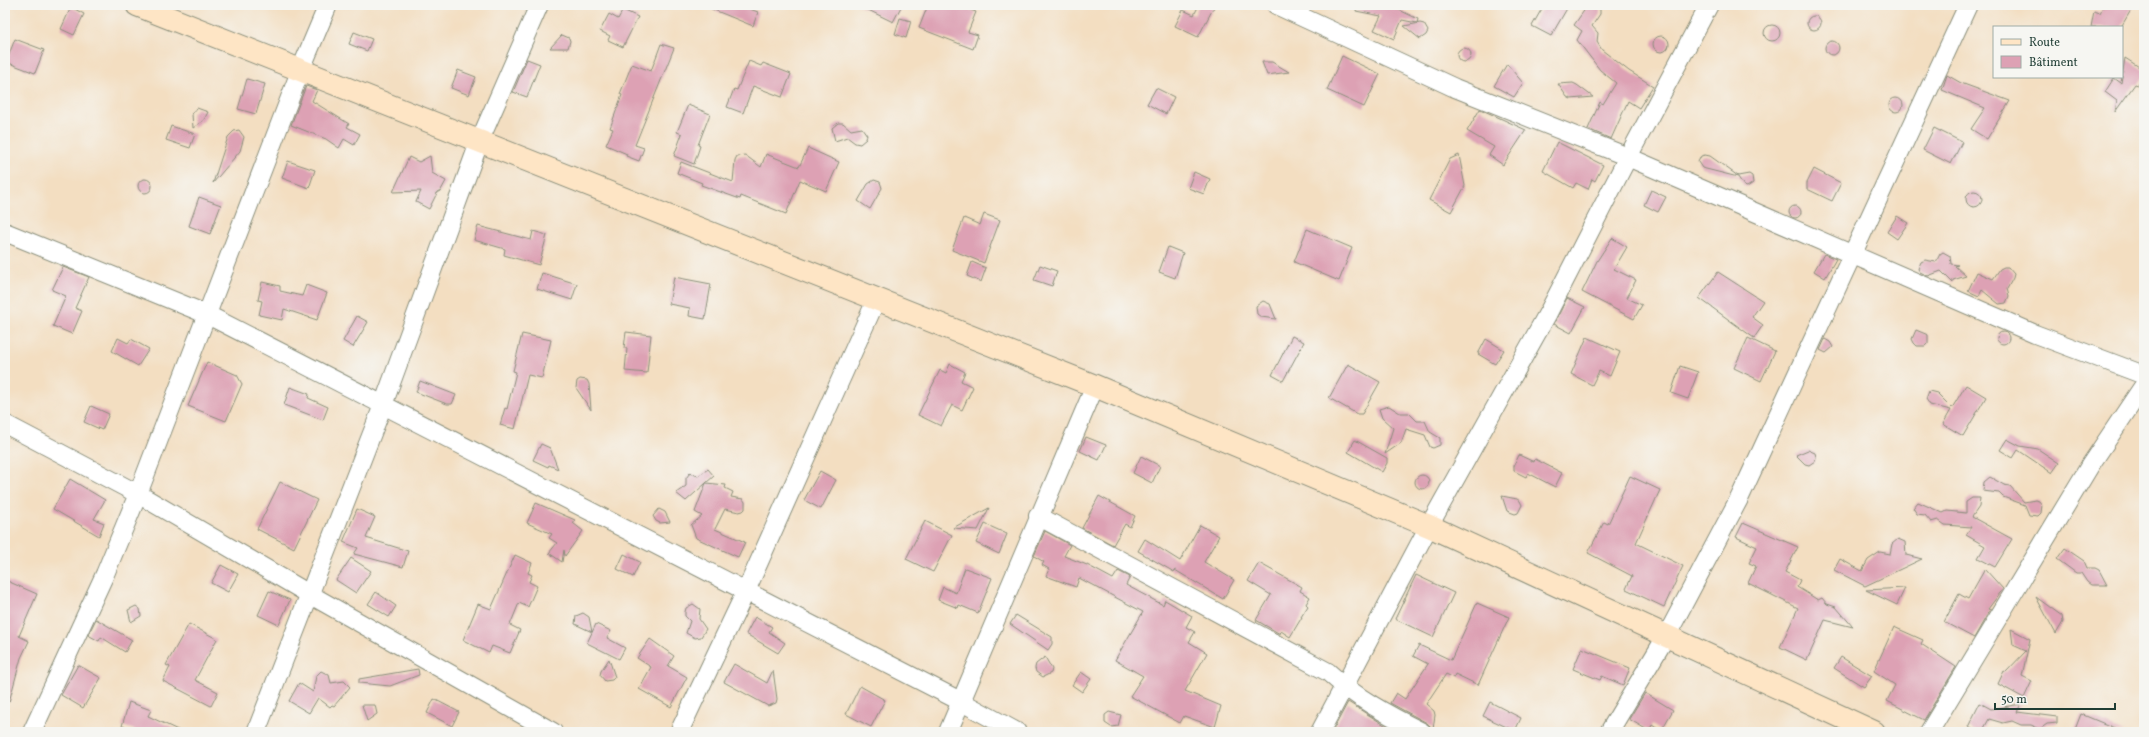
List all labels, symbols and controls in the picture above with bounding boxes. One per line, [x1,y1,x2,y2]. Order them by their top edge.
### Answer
legend [1993,26,2123,78]
text: Route [2029,35,2060,51]
text: Bâtiment [2029,55,2078,71]
scale bar [1995,685,2115,711]
text: 50 m [2001,692,2027,708]

